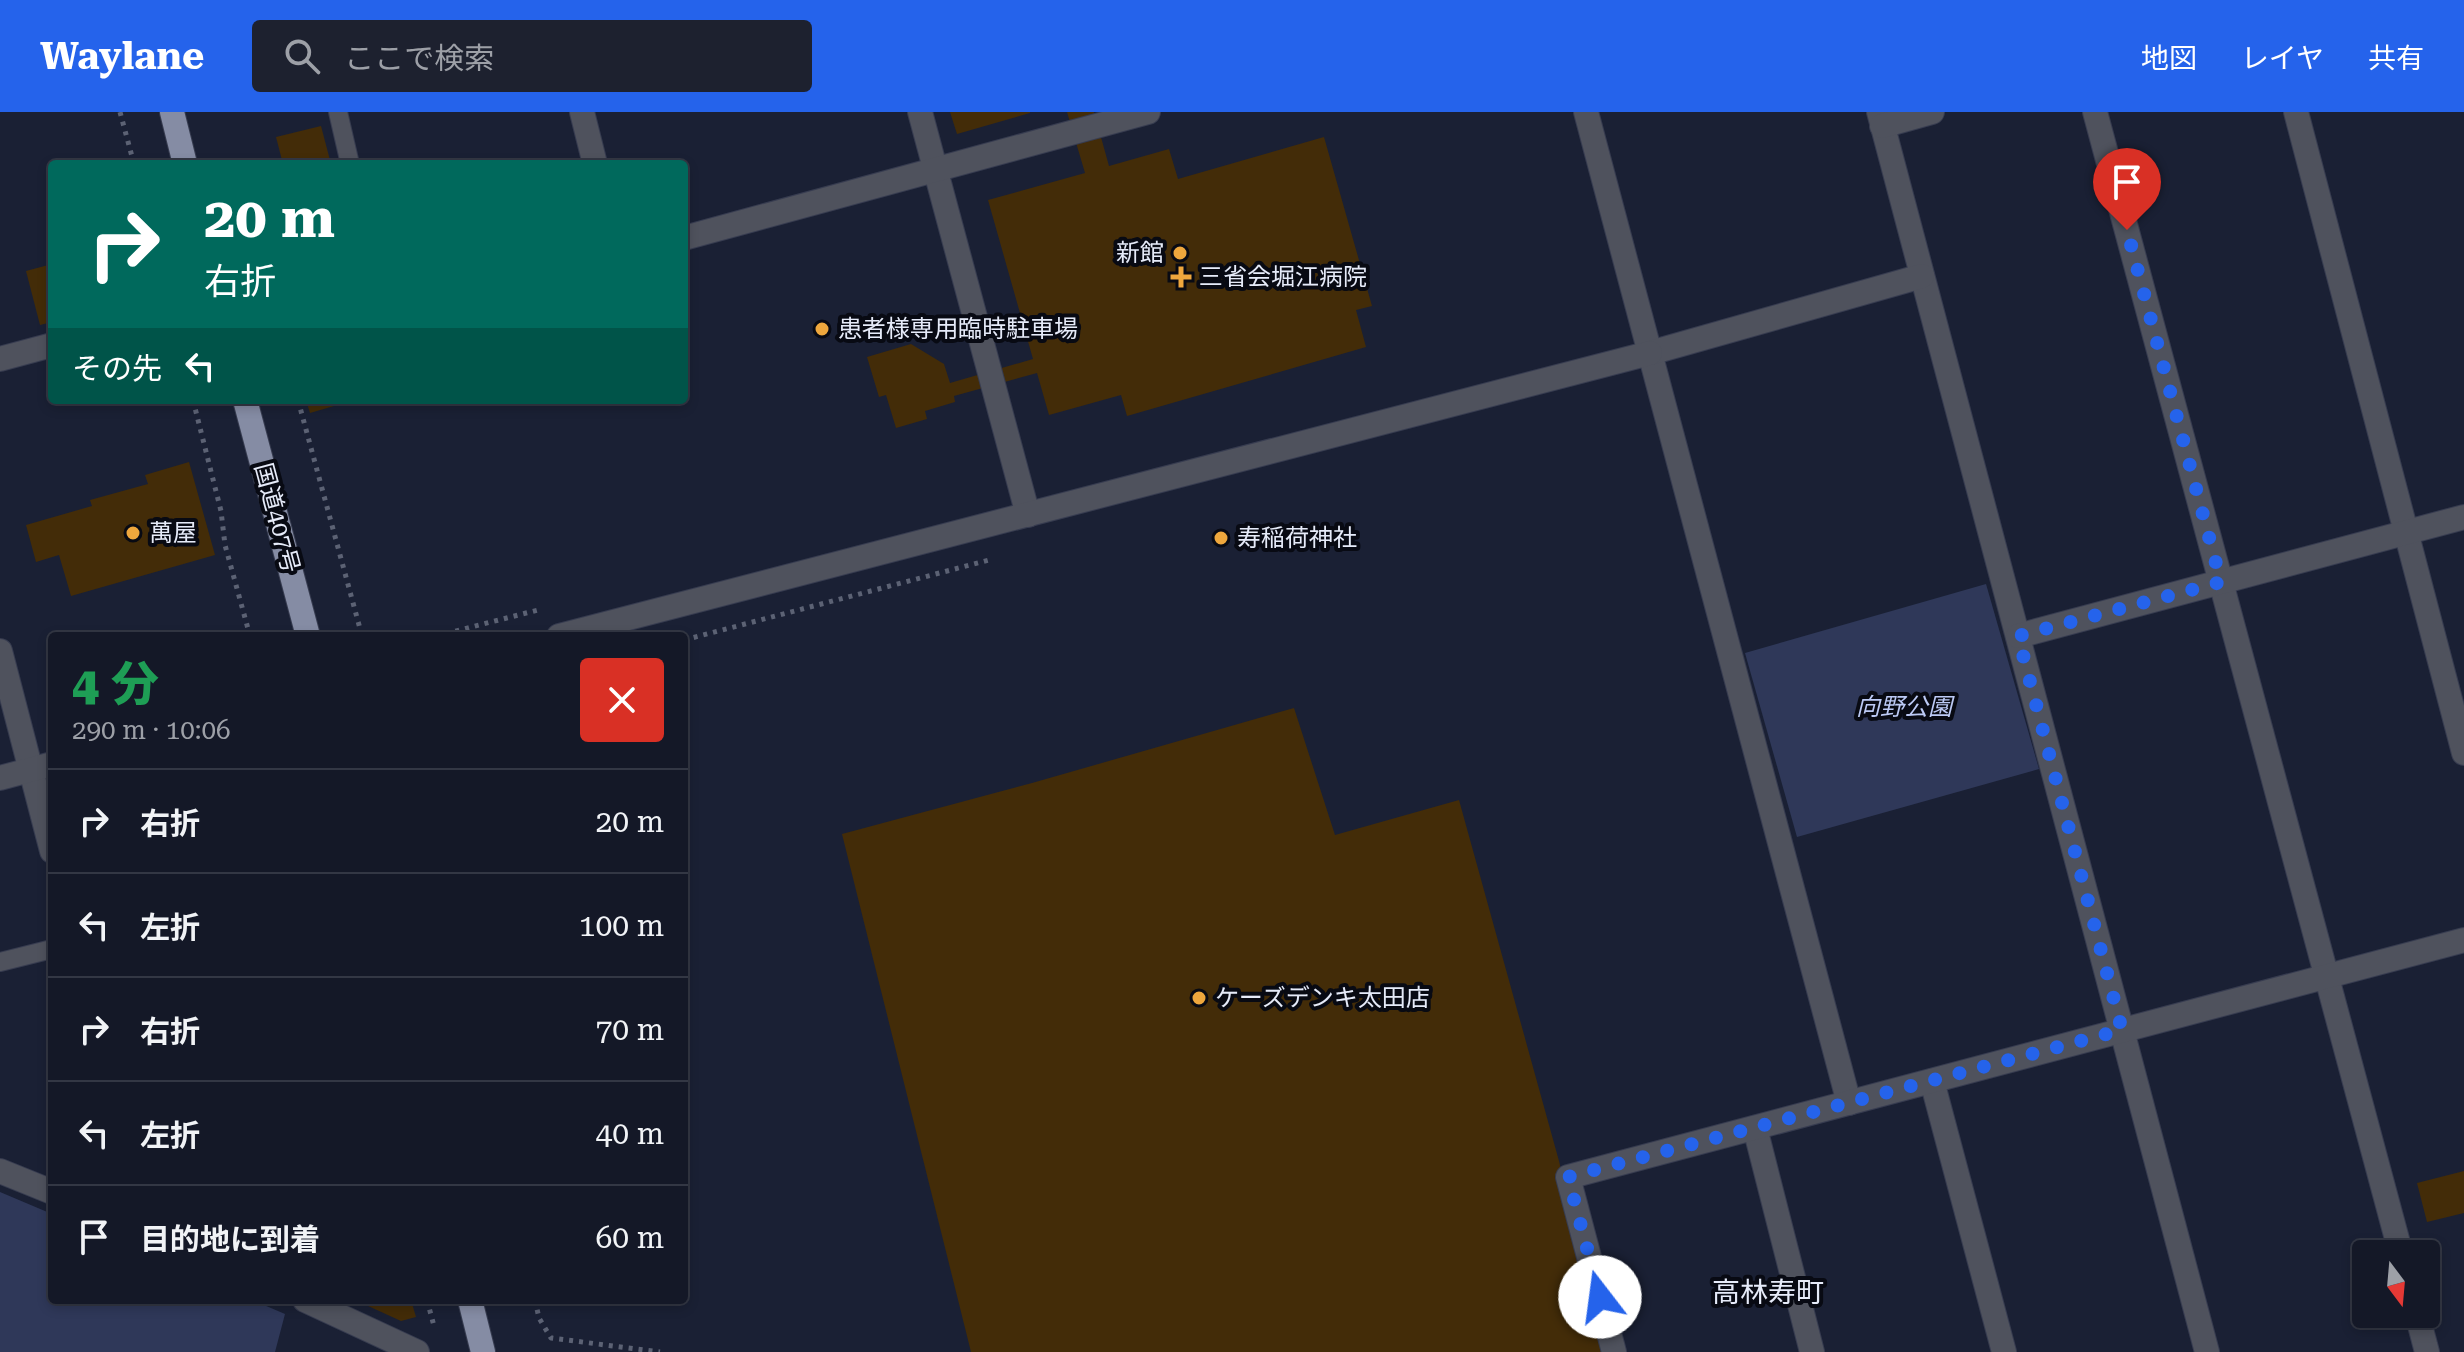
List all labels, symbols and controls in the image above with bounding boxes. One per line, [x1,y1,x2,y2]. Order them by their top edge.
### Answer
search box [252,20,812,92]
text: Waylane [40,34,204,78]
icon: search [280,34,324,78]
text: ここで検索 [344,41,494,76]
text: 地図 [2141,42,2197,75]
text: レイヤ [2241,42,2324,75]
text: 共有 [2368,42,2424,75]
pin [2093,148,2161,230]
icon: arrive [2105,160,2149,204]
text: 20 m [204,185,335,251]
icon: right [72,192,176,296]
place label: 新館 [1116,239,1164,267]
marker: 新館 [1171,244,1189,262]
text: 右折 [204,261,276,303]
place label: 三省会堀江病院 [1199,263,1367,291]
marker: 三省会堀江病院 [1170,266,1192,288]
place label: 患者様専用臨時駐車場 [838,315,1078,343]
marker: 患者様専用臨時駐車場 [813,320,831,338]
icon: left [178,344,222,388]
text: その先 [72,351,162,386]
street label: 国道407号 [249,460,305,576]
place label: 萬屋 [149,519,197,547]
marker: 萬屋 [124,524,142,542]
place label: 寿稲荷神社 [1237,524,1357,552]
marker: 寿稲荷神社 [1212,529,1230,547]
text: 4 分 [72,657,159,713]
button: close [580,658,664,742]
park label: 向野公園 [1856,693,1955,721]
text: 290 m · 10:06 [72,715,231,745]
icon: right [72,799,116,843]
text: 20 m [595,804,664,839]
text: 右折 [140,806,200,841]
icon: left [72,903,116,947]
text: 100 m [579,908,664,943]
text: 左折 [140,910,200,945]
place label: ケーズデンキ太田店 [1215,984,1430,1012]
marker: ケーズデンキ太田店 [1190,989,1208,1007]
icon: right [72,1007,116,1051]
text: 70 m [595,1012,664,1047]
text: 右折 [140,1014,200,1049]
icon: left [72,1111,116,1155]
text: 40 m [595,1116,664,1151]
text: 左折 [140,1118,200,1153]
icon: arrive [72,1215,116,1259]
text: 60 m [595,1220,664,1255]
text: 目的地に到着 [140,1222,320,1257]
north arrow [2352,1240,2440,1328]
map controls [2352,1240,2440,1328]
position arrow [1558,1255,1642,1339]
district label: 高林寿町 [1712,1276,1824,1309]

